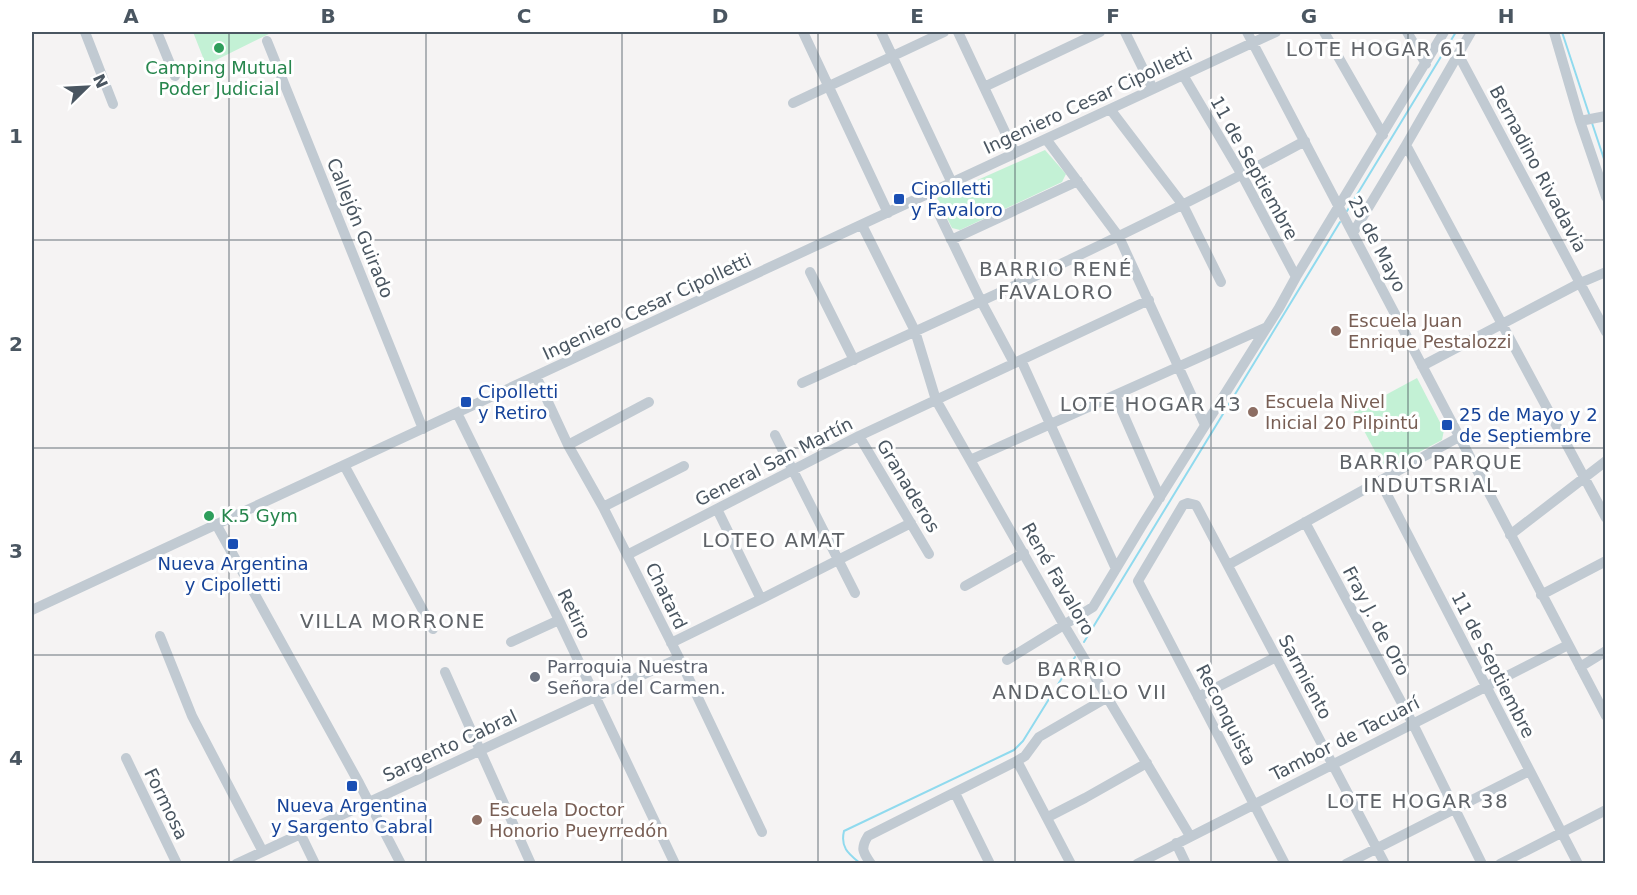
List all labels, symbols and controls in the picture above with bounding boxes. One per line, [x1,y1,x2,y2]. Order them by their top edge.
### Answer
text: A [123,4,139,28]
text: B [320,4,336,28]
text: C [517,4,531,28]
text: D [712,4,728,28]
text: E [910,4,924,28]
text: F [1106,4,1120,28]
text: G [1301,4,1317,28]
text: H [1498,4,1514,28]
district label: LOTE HOGAR 61 [1286,37,1468,61]
marker: Camping Mutual Poder Judicial [212,41,226,55]
street label: Ingeniero Cesar Cipolletti [980,43,1195,158]
north arrow [57,57,117,117]
place label: Camping Mutual Poder Judicial [145,57,293,99]
text: N [89,71,112,91]
street label: Bernadino Rivadavia [1486,82,1591,256]
street label: 11 de Septiembre [1206,92,1303,243]
text: 1 [9,124,23,148]
street label: Callejón Guirado [323,155,398,301]
place label: Cipolletti y Favaloro [911,178,1003,220]
marker: Cipolletti y Favaloro [892,192,906,206]
street label: 25 de Mayo [1344,192,1411,295]
street label: Ingeniero Cesar Cipolletti [539,249,754,364]
district label: BARRIO RENÉ FAVALORO [979,257,1133,304]
place label: Escuela Juan Enrique Pestalozzi [1348,310,1511,352]
marker: Escuela Juan Enrique Pestalozzi [1329,324,1343,338]
text: 2 [9,332,23,356]
place label: Cipolletti y Retiro [478,381,558,423]
place label: Escuela Nivel Inicial 20 Pilpintú [1265,391,1419,433]
district label: LOTE HOGAR 43 [1060,392,1242,416]
marker: Cipolletti y Retiro [459,395,473,409]
place label: 25 de Mayo y 2 de Septiembre [1459,404,1598,446]
marker: Escuela Nivel Inicial 20 Pilpintú [1246,405,1260,419]
street label: General San Martín [692,413,856,510]
marker: 25 de Mayo y 2 de Septiembre [1440,418,1454,432]
street label: Granaderos [872,435,944,536]
district label: BARRIO PARQUE INDUTSRIAL [1339,450,1523,497]
place label: K.5 Gym [221,505,298,526]
marker: K.5 Gym [202,509,216,523]
street label: René Favaloro [1018,519,1099,639]
district label: LOTEO AMAT [702,528,846,552]
marker: Nueva Argentina y Cipolletti [226,537,240,551]
text: 3 [9,539,23,563]
place label: Nueva Argentina y Cipolletti [157,553,309,595]
street label: Chatard [641,559,692,633]
street label: Fray J. de Oro [1339,562,1414,679]
street label: Retiro [553,585,595,642]
street label: 11 de Septiembre [1448,588,1539,741]
district label: VILLA MORRONE [300,609,486,633]
street label: Sarmiento [1274,631,1336,723]
place label: Parroquia Nuestra Señora del Carmen. [547,656,726,698]
district label: BARRIO ANDACOLLO VII [992,657,1168,704]
street label: Reconquista [1192,661,1261,769]
marker: Parroquia Nuestra Señora del Carmen. [528,670,542,684]
street label: Tambor de Tacuarí [1266,691,1424,786]
street label: Sargento Cabral [379,705,520,786]
text: 4 [9,746,23,770]
street label: Formosa [140,765,193,843]
marker: Nueva Argentina y Sargento Cabral [345,779,359,793]
district label: LOTE HOGAR 38 [1327,789,1509,813]
place label: Nueva Argentina y Sargento Cabral [271,795,433,837]
place label: Escuela Doctor Honorio Pueyrredón [489,799,668,841]
marker: Escuela Doctor Honorio Pueyrredón [470,813,484,827]

